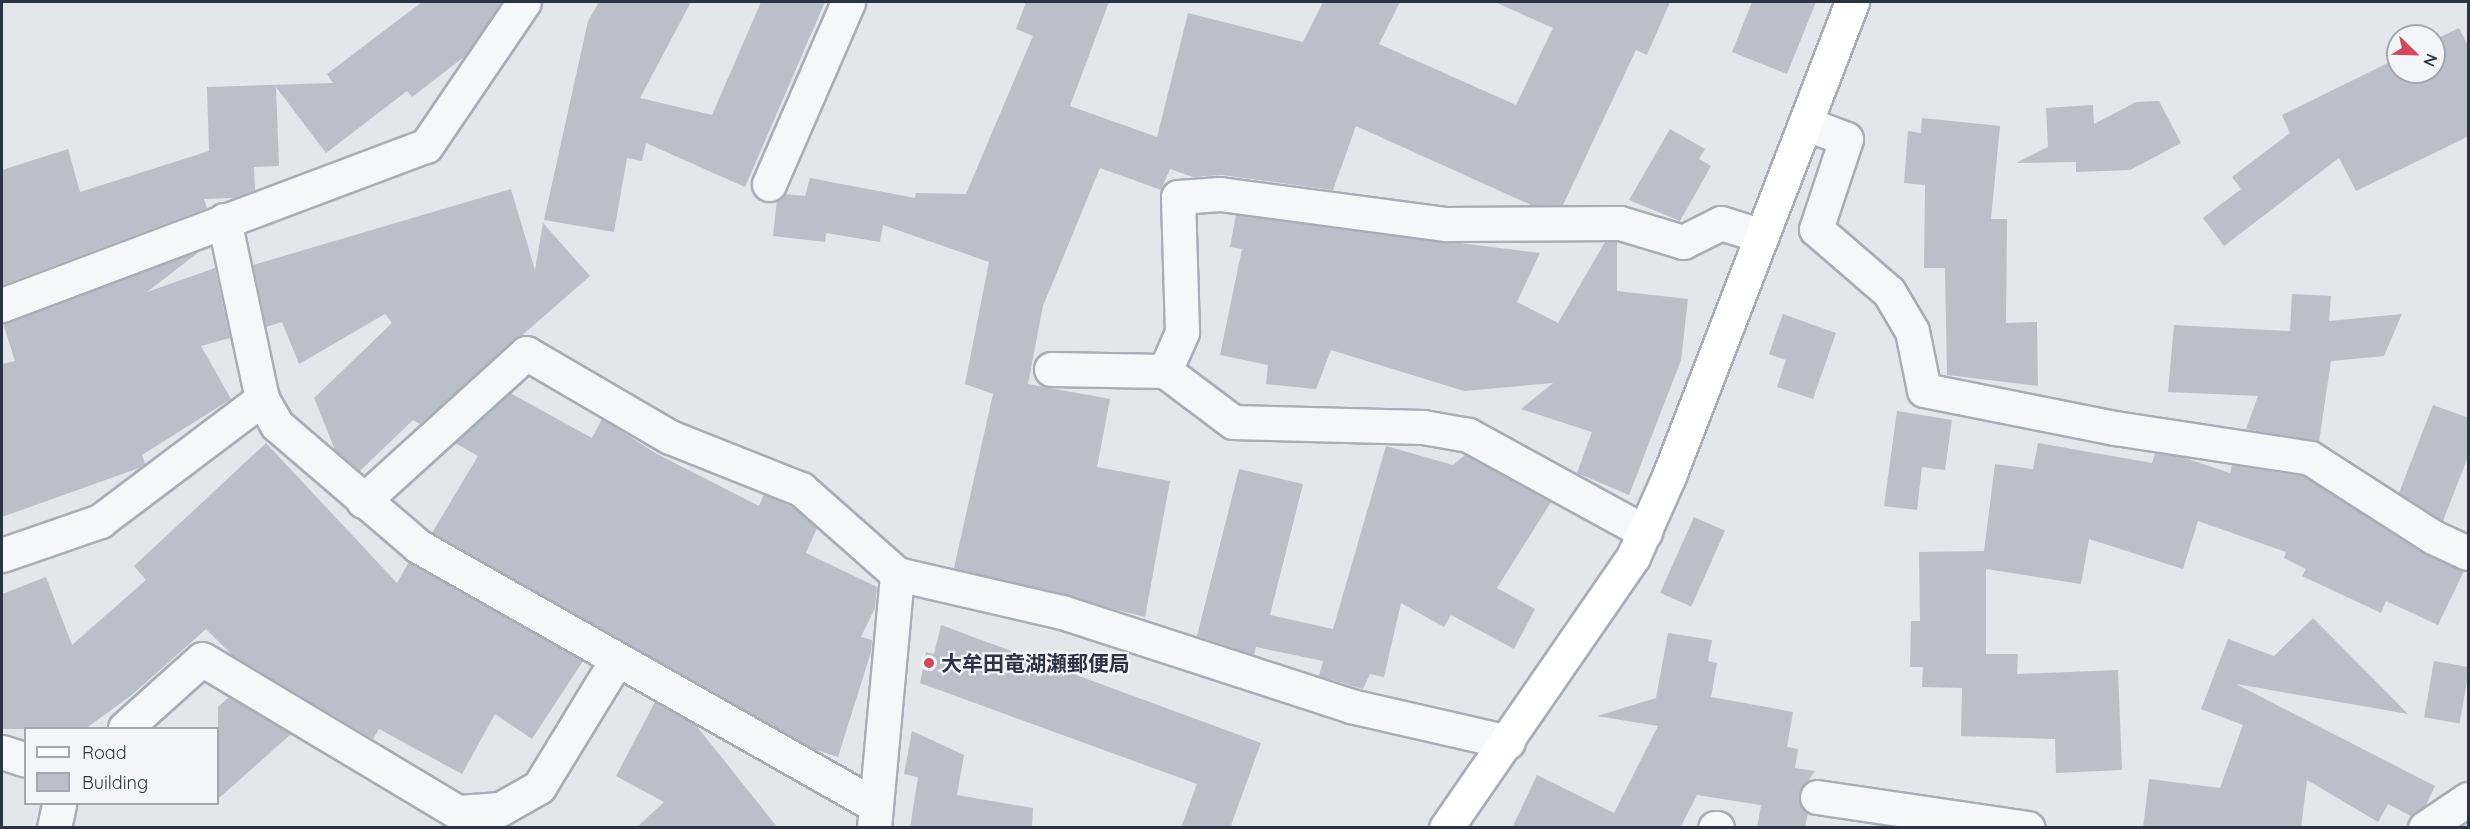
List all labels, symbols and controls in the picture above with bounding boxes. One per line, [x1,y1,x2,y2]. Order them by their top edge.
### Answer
north arrow [2386,24,2446,84]
text: N [2419,51,2442,70]
place label: 大牟田竜湖瀬郵便局 [941,650,1130,676]
marker: 大牟田竜湖瀬郵便局 [922,656,936,670]
legend [24,727,219,805]
text: Road [82,741,127,764]
text: Building [82,771,148,794]

